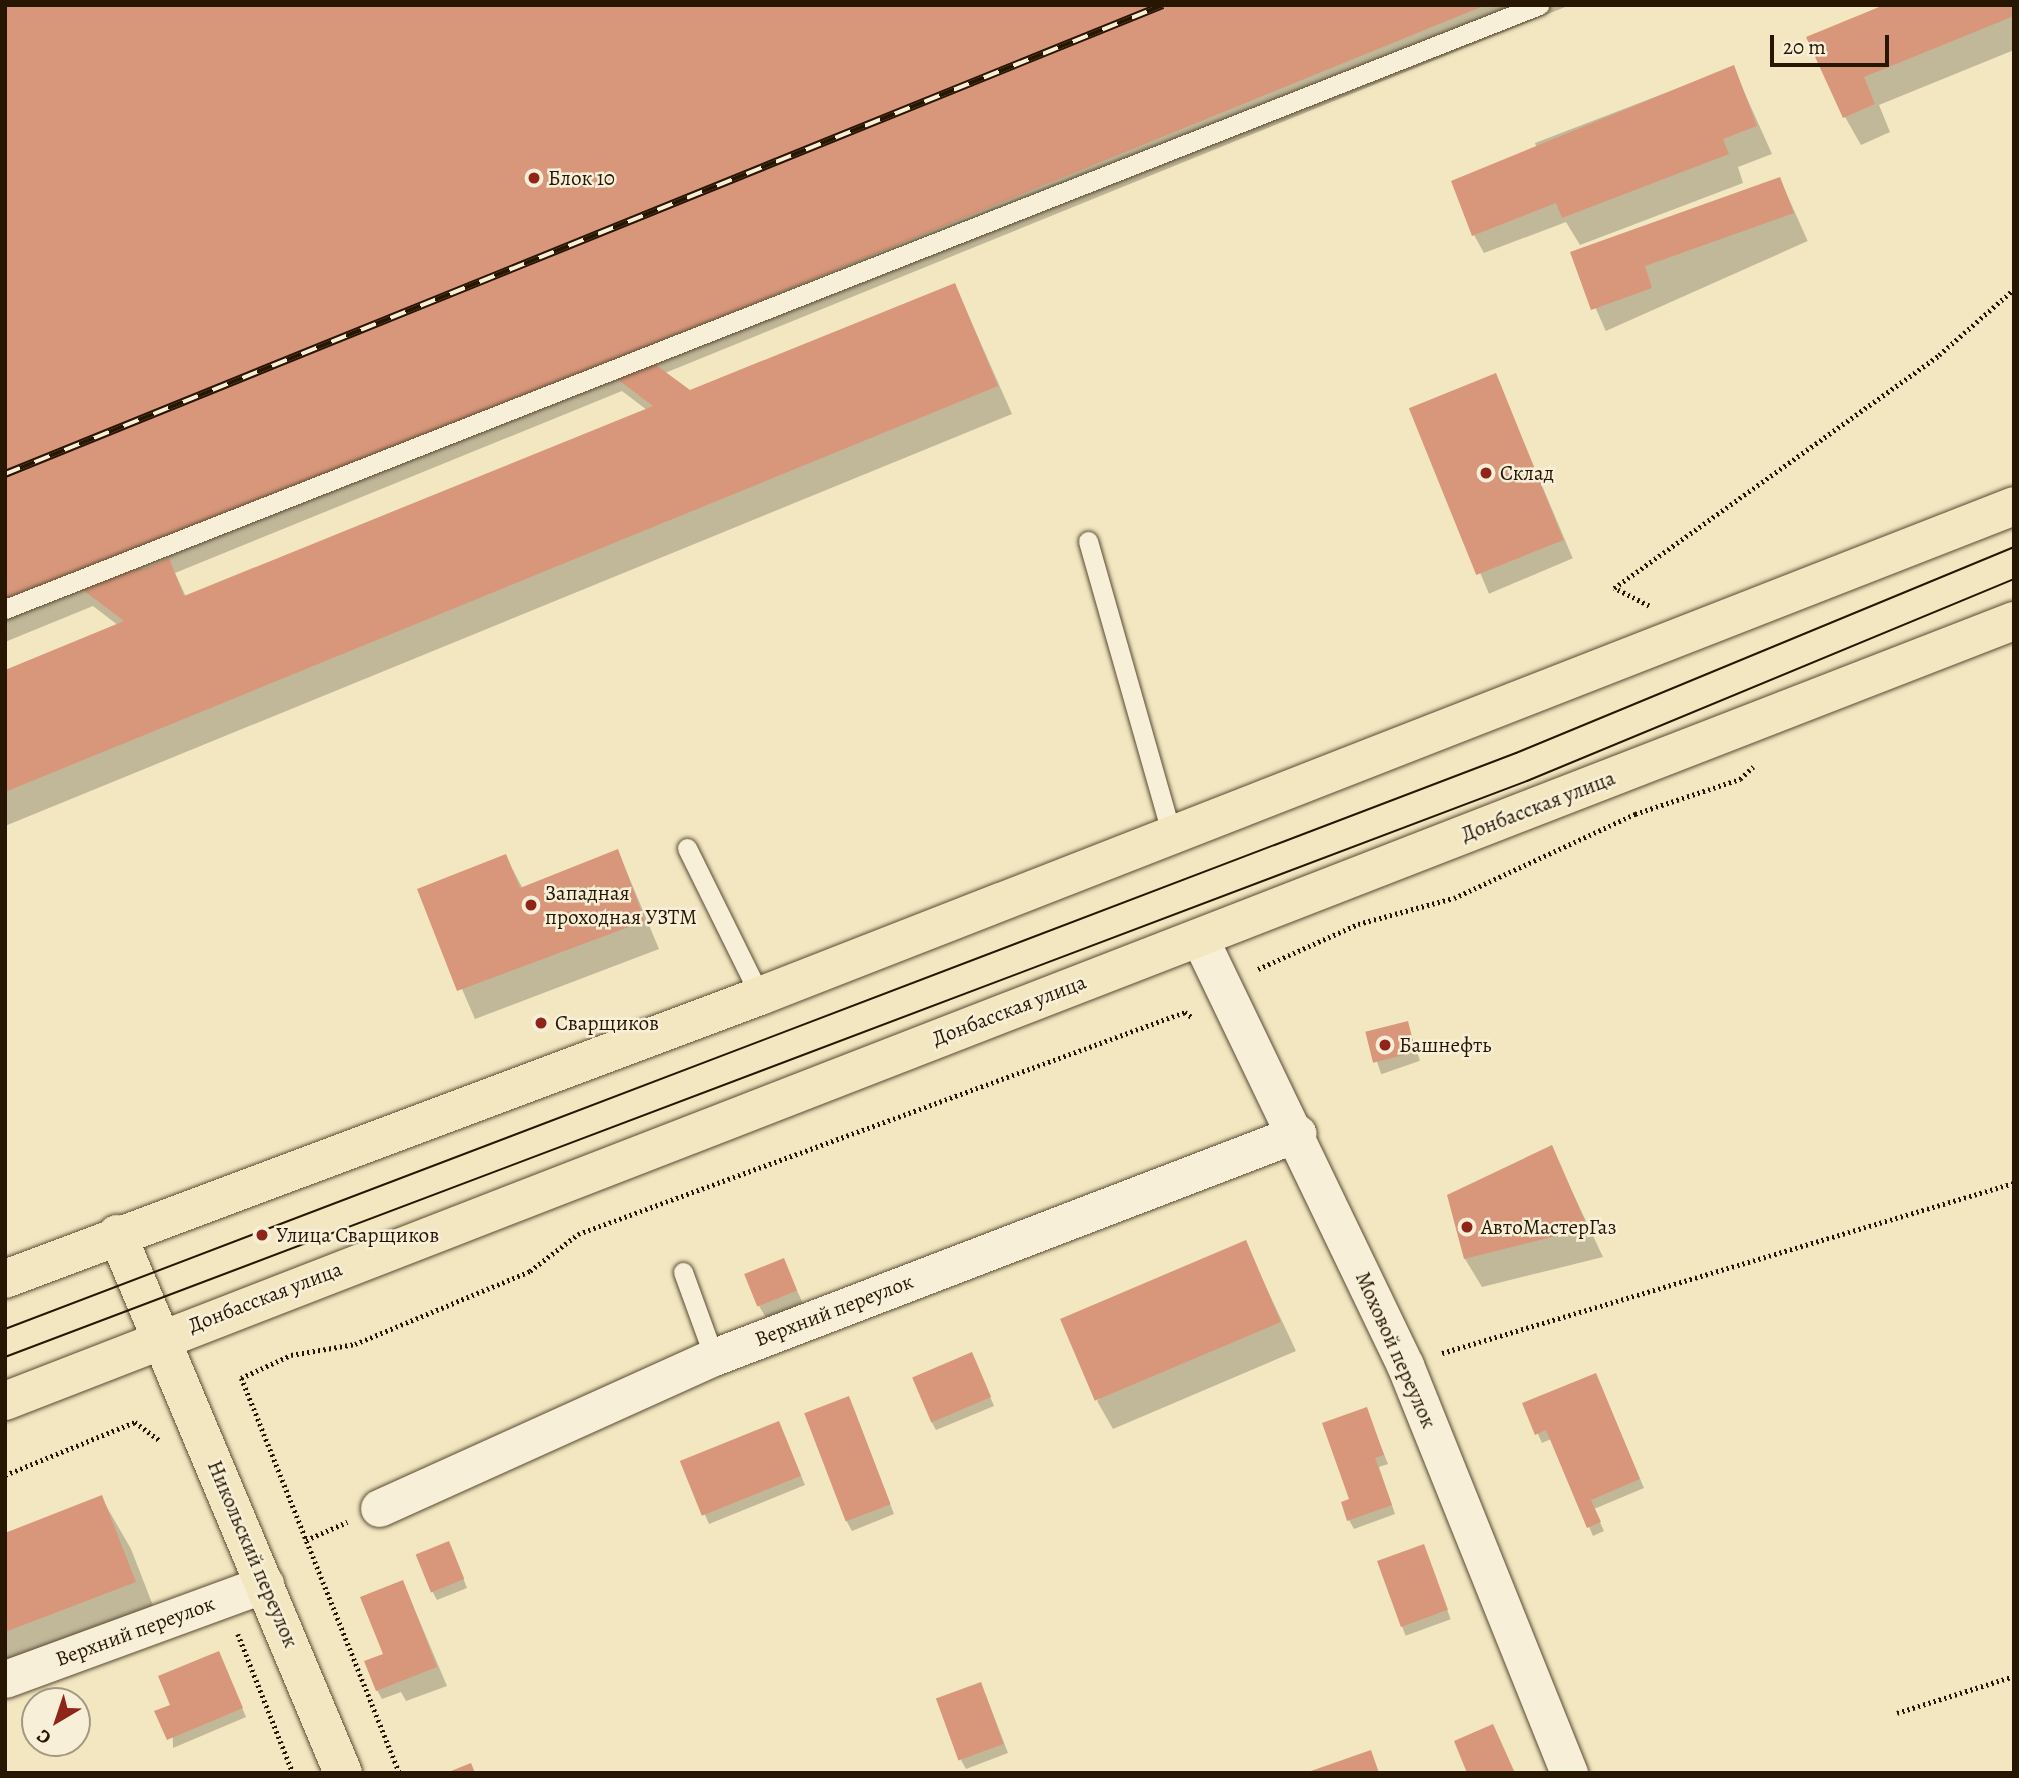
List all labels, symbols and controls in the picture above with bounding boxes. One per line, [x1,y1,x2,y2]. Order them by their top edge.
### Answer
scale bar [1774,21,1893,65]
text: 20 m [1783,33,1826,61]
place label: Блок 10 [548,165,615,191]
marker: Блок 10 [526,170,542,186]
place label: Склад [1500,460,1554,486]
marker: Склад [1478,465,1494,481]
street label: Донбасская улица [1457,765,1619,847]
place label: Западная проходная УЗТМ [545,880,697,930]
marker: Западная проходная УЗТМ [523,897,539,913]
street label: Донбасская улица [928,969,1090,1051]
place label: Сварщиков [555,1010,659,1036]
marker: Сварщиков [533,1015,549,1031]
place label: Башнефть [1399,1032,1491,1058]
marker: Башнефть [1377,1037,1393,1053]
place label: АвтоМастерГаз [1481,1214,1616,1240]
marker: АвтоМастерГаз [1459,1219,1475,1235]
place label: Улица Сварщиков [276,1222,439,1248]
marker: Улица Сварщиков [254,1227,270,1243]
street label: Донбасская улица [184,1256,346,1338]
street label: Верхний переулок [751,1268,917,1352]
street label: Моховой переулок [1350,1268,1442,1432]
street label: Никольский переулок [202,1457,304,1651]
street label: Верхний переулок [52,1591,218,1671]
north arrow [21,1687,91,1757]
text: С [31,1723,57,1751]

